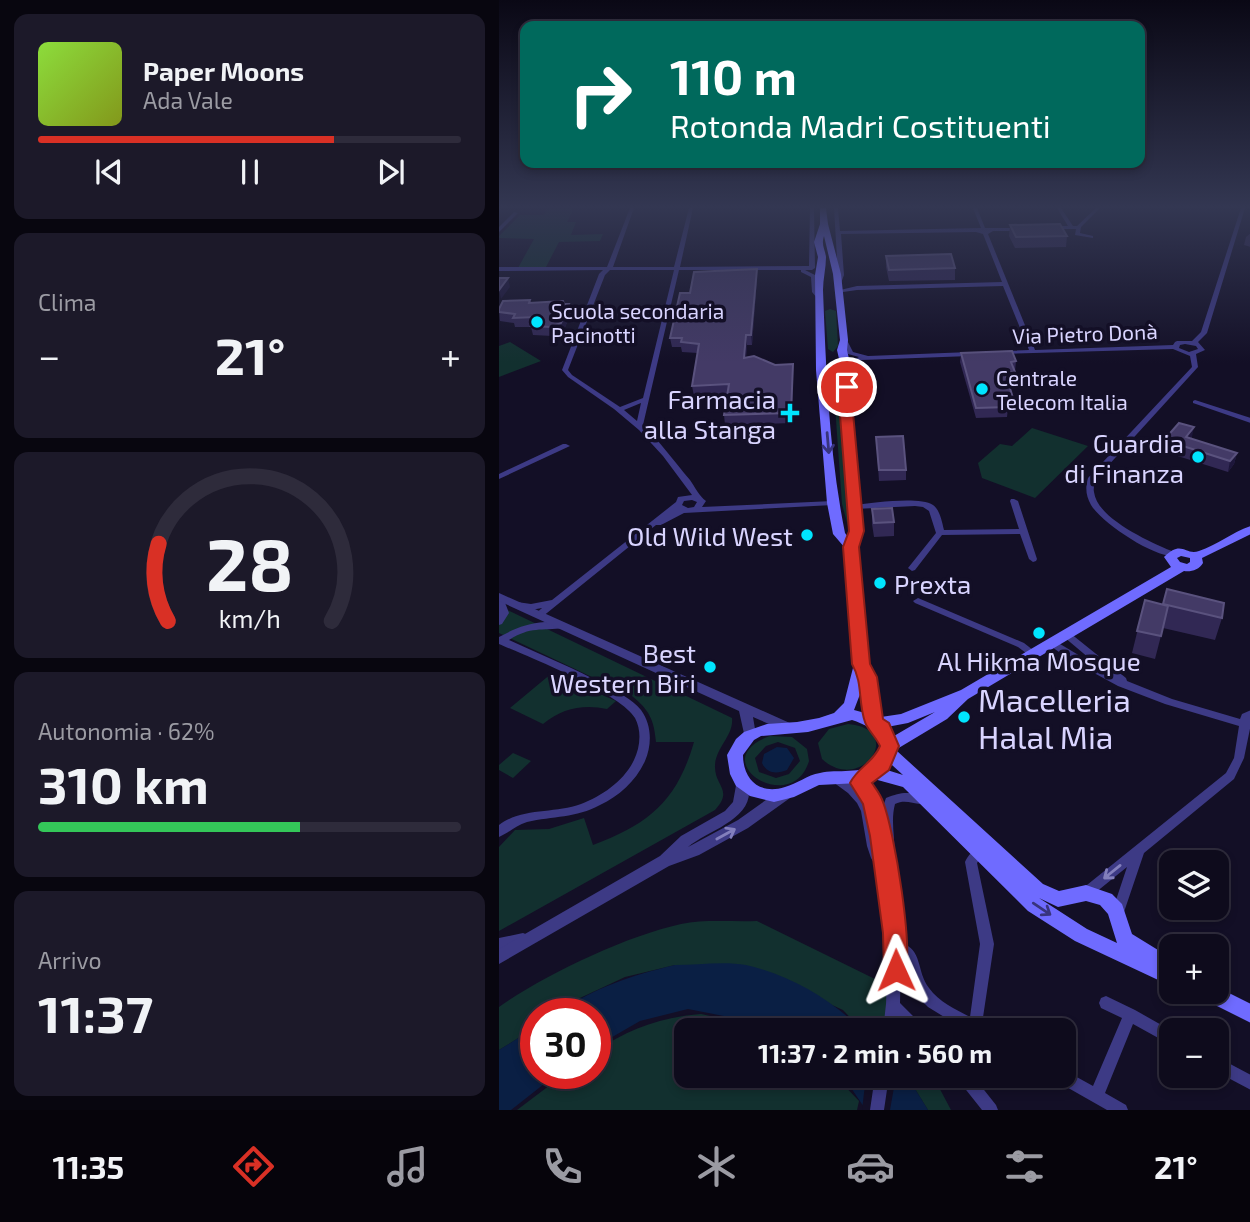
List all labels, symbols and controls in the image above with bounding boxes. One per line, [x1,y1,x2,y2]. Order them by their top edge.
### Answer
text: 110 m [670,46,797,105]
icon: right [555,49,646,140]
text: Paper Moons [143,55,304,86]
text: Ada Vale [143,86,233,114]
text: Rotonda Madri Costituenti [670,106,1051,144]
icon: previous [90,153,128,191]
icon: pause [231,153,269,191]
icon: next [372,153,410,191]
text: Clima [38,288,96,316]
place label: Scuola secondaria Pacinotti [551,298,724,347]
marker: Scuola secondaria Pacinotti [529,314,545,330]
street label: Via Pietro Donà [1012,318,1158,348]
text: 21° [215,323,285,385]
text: − [38,332,60,378]
text: + [440,332,461,378]
pin [817,357,877,417]
place label: Centrale Telecom Italia [996,365,1128,414]
icon: arrive [828,368,866,406]
marker: Centrale Telecom Italia [974,381,990,397]
place label: Farmacia alla Stanga [644,383,776,444]
marker: Farmacia alla Stanga [782,405,798,421]
place label: Guardia di Finanza [1064,427,1184,488]
one-way arrow [822,432,835,454]
marker: Guardia di Finanza [1190,449,1206,465]
text: 28 [206,518,293,606]
place label: Old Wild West [627,520,793,551]
marker: Old Wild West [799,527,815,543]
place label: Prexta [894,568,971,599]
marker: Prexta [872,575,888,591]
text: km/h [218,603,281,633]
marker: Al Hikma Mosque [1031,625,1047,641]
place label: Best Western Biri [550,637,696,698]
place label: Al Hikma Mosque [937,645,1141,676]
marker: Best Western Biri [702,659,718,675]
place label: Macelleria Halal Mia [978,680,1131,755]
marker: Macelleria Halal Mia [956,709,972,725]
text: Autonomia · 62% [38,717,214,745]
text: 310 km [38,752,209,814]
one-way arrow [715,827,736,840]
map controls [1159,850,1229,1088]
button: layers [1159,850,1229,920]
one-way arrow [1104,864,1122,880]
one-way arrow [1032,902,1051,916]
position arrow [859,933,933,1007]
button: + [1159,934,1229,1004]
text: Arrivo [38,946,102,974]
text: 11:37 [38,981,153,1043]
speed limit sign: 30 [520,998,611,1089]
button: − [1159,1018,1229,1088]
text: 11:37 · 2 min · 560 m [758,1037,992,1068]
icon: directions [229,1142,278,1191]
icon: music [383,1142,432,1191]
icon: phone [538,1142,587,1191]
icon: climate [692,1142,741,1191]
icon: car [846,1142,895,1191]
icon: filters [1000,1142,1049,1191]
text: 11:35 [53,1147,124,1185]
text: 21° [1154,1147,1197,1185]

